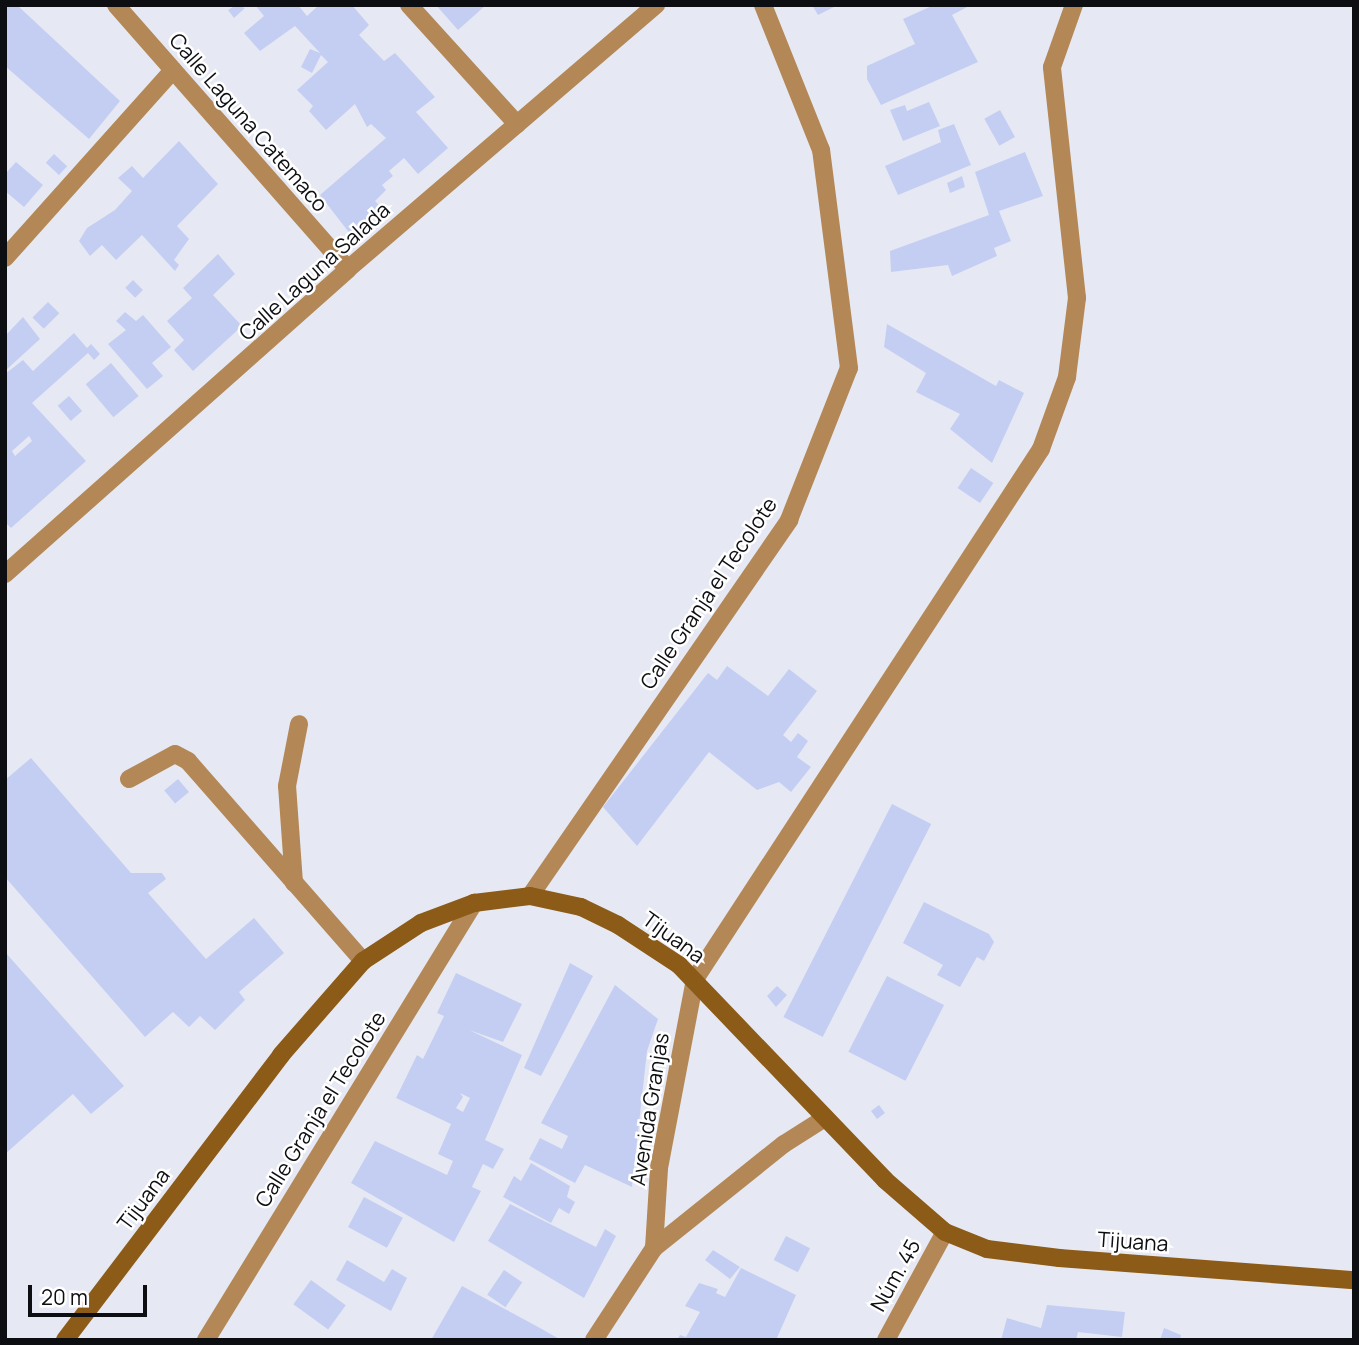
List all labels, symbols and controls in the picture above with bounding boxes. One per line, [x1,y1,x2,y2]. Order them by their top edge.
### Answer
street label: Calle Laguna Catemaco [165,28,333,216]
street label: Calle Laguna Salada [234,197,394,345]
street label: Calle Granja el Tecolote [634,492,782,694]
street label: Tijuana [638,906,710,968]
street label: Calle Granja el Tecolote [249,1006,391,1212]
street label: Avenida Granjas [624,1031,674,1187]
street label: Tijuana [112,1163,174,1235]
street label: Tijuana [1097,1226,1169,1256]
street label: Núm. 45 [865,1234,925,1316]
scale bar [32,1272,150,1316]
text: 20 m [41,1283,88,1311]

